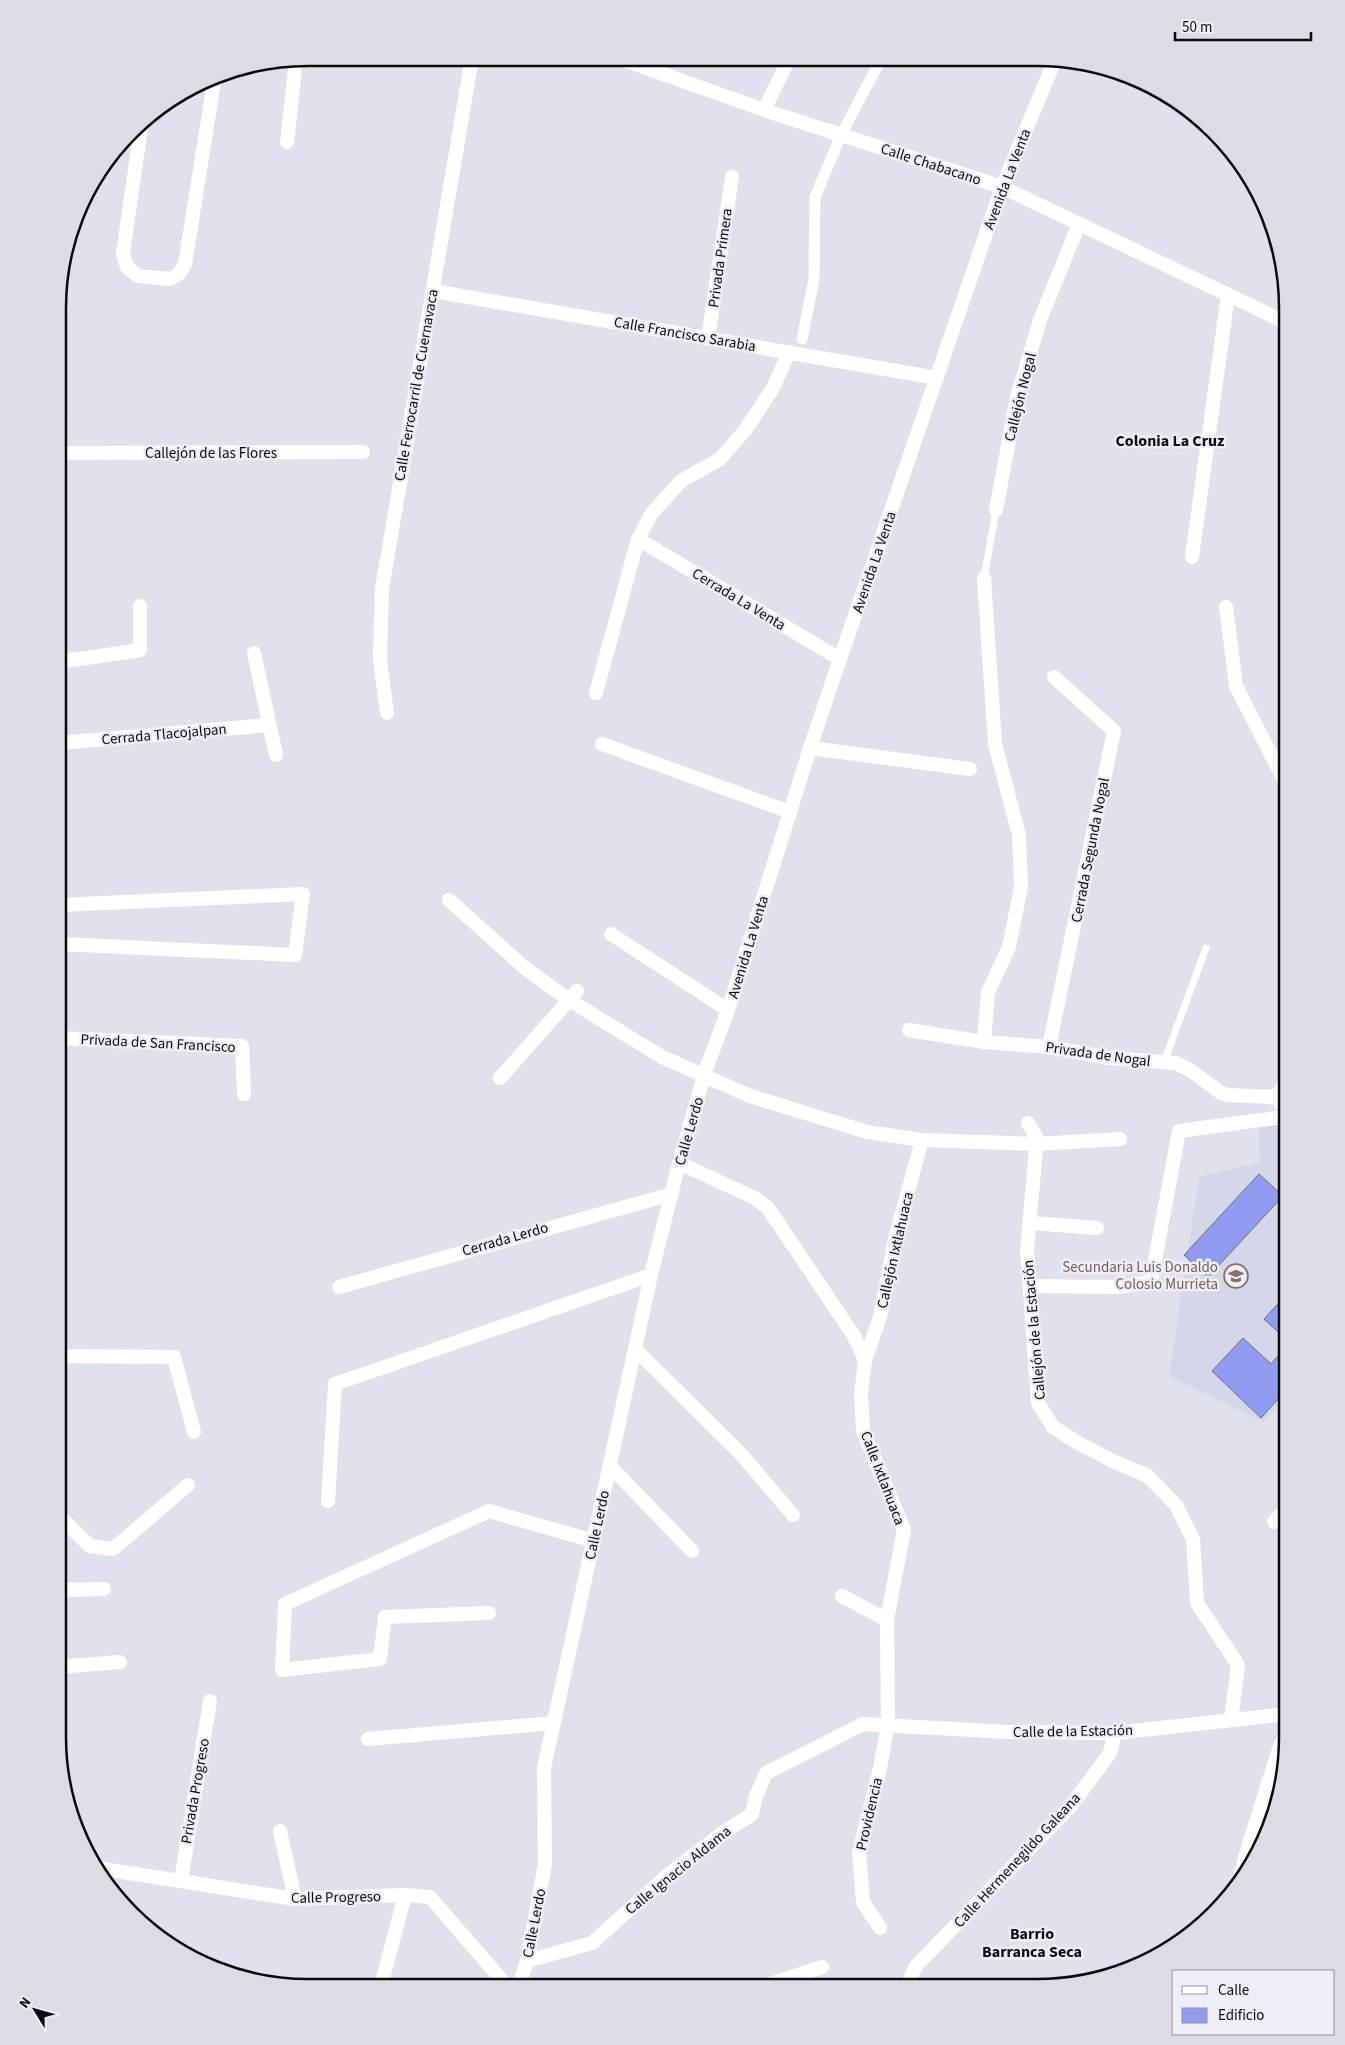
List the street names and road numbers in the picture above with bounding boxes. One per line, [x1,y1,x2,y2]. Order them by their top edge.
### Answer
street label: Avenida La Venta [979,126,1036,233]
street label: Calle Chabacano [878,138,984,191]
street label: Privada Primera [703,207,738,309]
street label: Calle Ferrocarril de Cuernavaca [389,287,444,483]
street label: Calle Francisco Sarabia [612,312,758,357]
street label: Callejón Nogal [999,350,1042,444]
street label: Callejón de las Flores [145,443,277,464]
street label: Avenida La Venta [847,508,902,616]
street label: Cerrada La Venta [688,563,789,636]
street label: Cerrada Tlacojalpan [101,719,228,750]
street label: Cerrada Segunda Nogal [1066,776,1115,924]
street label: Avenida La Venta [723,893,774,1001]
street label: Privada de San Francisco [80,1029,236,1058]
street label: Privada de Nogal [1044,1037,1152,1072]
street label: Calle Lerdo [670,1094,709,1168]
street label: Callejón Ixtlahuaca [872,1190,919,1311]
street label: Cerrada Lerdo [460,1217,551,1262]
street label: Callejón de la Estación [1018,1259,1051,1401]
street label: Calle Ixtlahuaca [855,1428,910,1528]
street label: Calle Lerdo [580,1489,615,1562]
street label: Calle de la Estación [1013,1720,1133,1743]
street label: Privada Progreso [176,1737,215,1845]
street label: Providencia [851,1776,888,1853]
street label: Calle Hermenegildo Galeana [949,1788,1086,1933]
street label: Calle Ignacio Aldama [621,1821,736,1920]
street label: Calle Progreso [291,1886,381,1909]
street label: Calle Lerdo [517,1887,552,1960]

